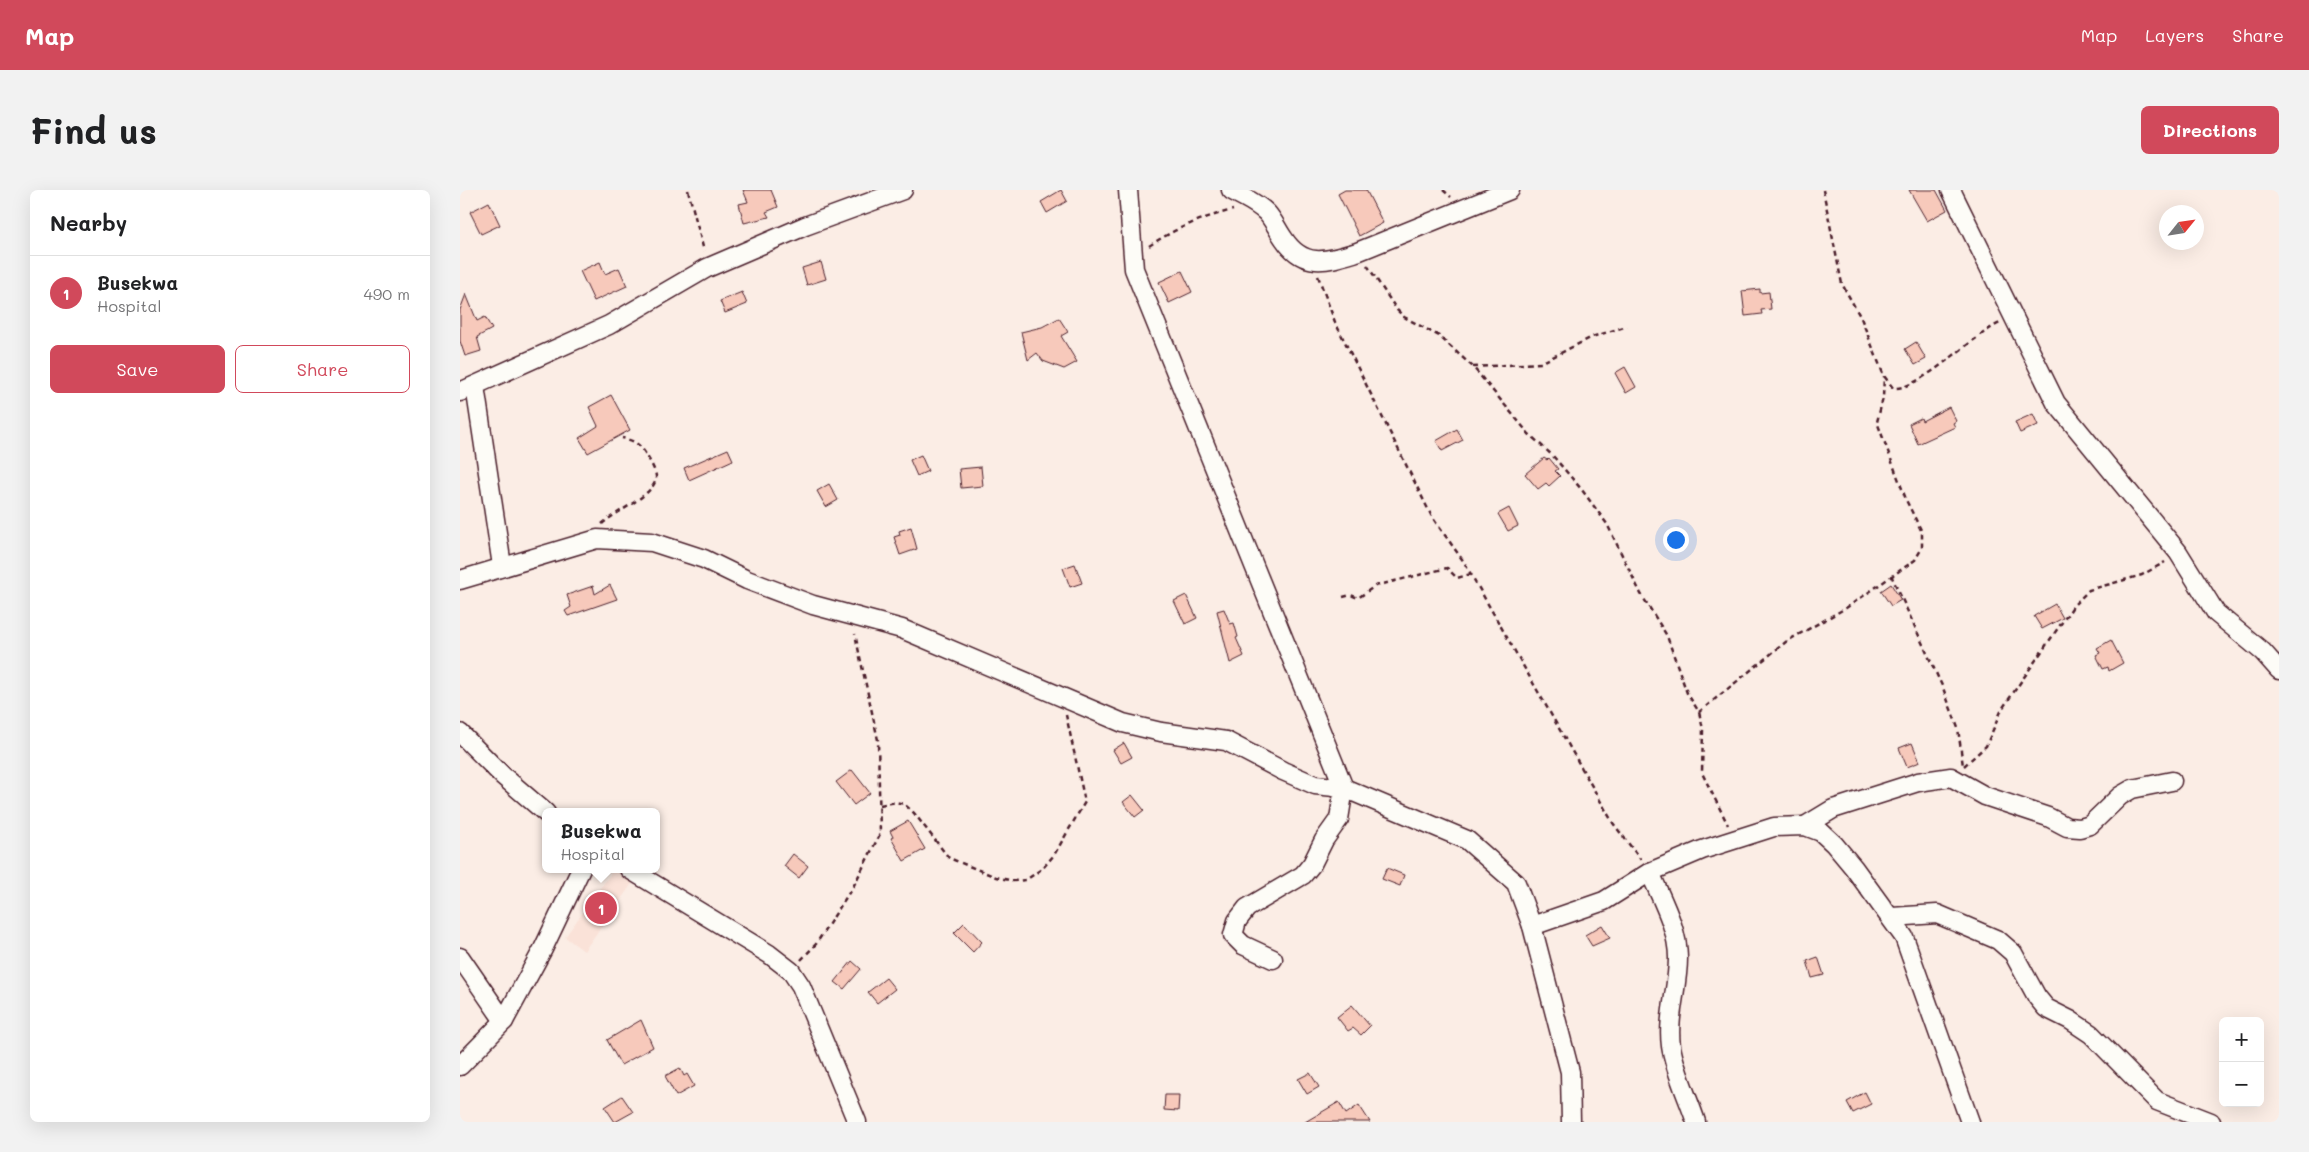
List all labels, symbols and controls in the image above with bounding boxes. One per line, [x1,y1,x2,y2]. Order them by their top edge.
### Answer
text: Map [25,20,74,51]
text: Map [2081,23,2117,47]
text: Layers [2145,23,2204,47]
text: Share [2232,23,2284,47]
button: Directions [2141,106,2279,154]
text: Find us [30,107,157,153]
north arrow [2159,205,2204,250]
text: Nearby [50,209,127,236]
text: Busekwa [97,270,178,295]
text: 1 [62,283,70,304]
text: 490 m [363,283,410,304]
text: Hospital [97,295,161,316]
button: Save [50,345,225,393]
button: Share [235,345,410,393]
your location [1663,527,1689,553]
popup [542,808,660,873]
text: Busekwa [560,818,642,843]
text: Hospital [560,843,625,864]
pin: 1 [585,889,617,927]
map controls [2219,1017,2264,1107]
button: + [2219,1017,2264,1062]
button: − [2219,1062,2264,1107]

